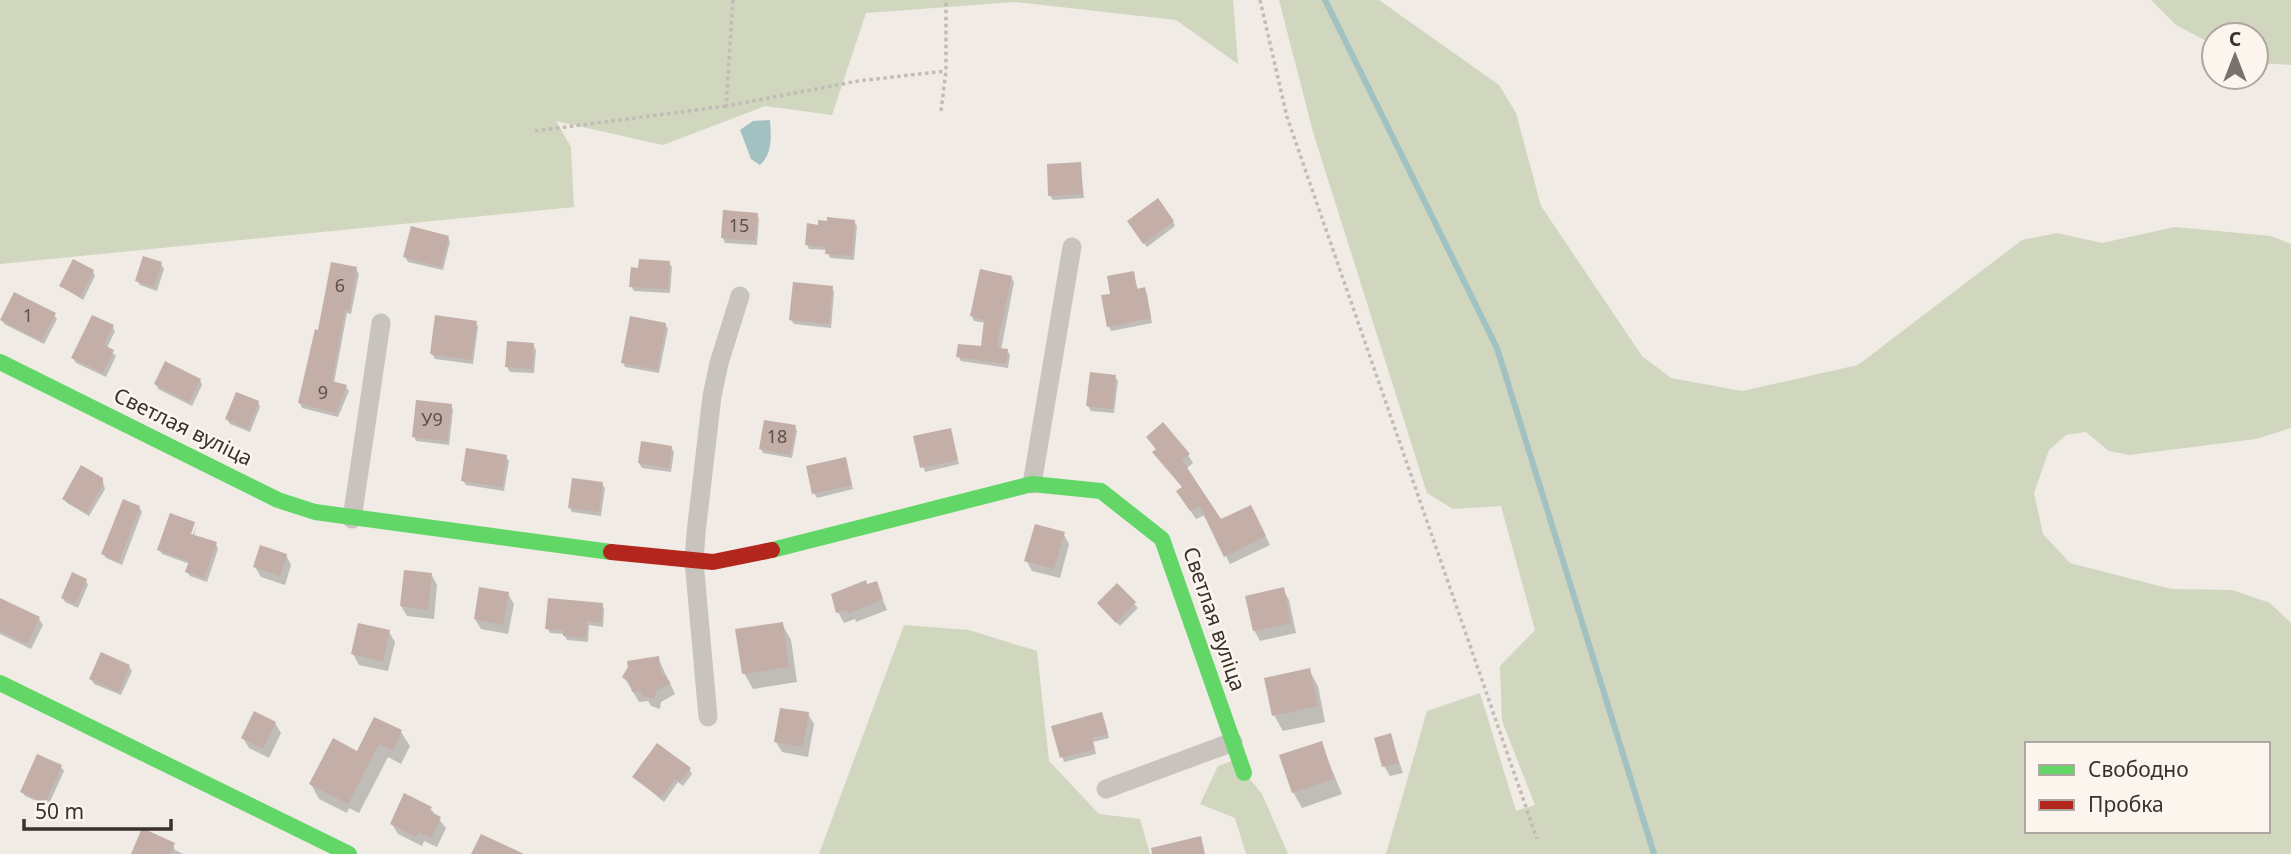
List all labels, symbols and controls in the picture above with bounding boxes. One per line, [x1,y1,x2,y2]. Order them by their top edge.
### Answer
north arrow [2200,21,2270,91]
text: С [2229,26,2241,52]
house number: 15 [729,213,749,237]
house number: 6 [335,273,345,297]
house number: 1 [23,303,33,327]
street label: Светлая вуліца [109,380,257,472]
house number: 9 [318,380,328,404]
house number: У9 [421,407,443,431]
house number: 18 [767,424,787,448]
street label: Светлая вуліца [1177,543,1253,695]
legend [2025,742,2270,833]
text: Свободно [2088,755,2189,783]
scale bar [24,788,172,832]
text: Пробка [2088,790,2164,818]
text: 50 m [35,797,84,825]

